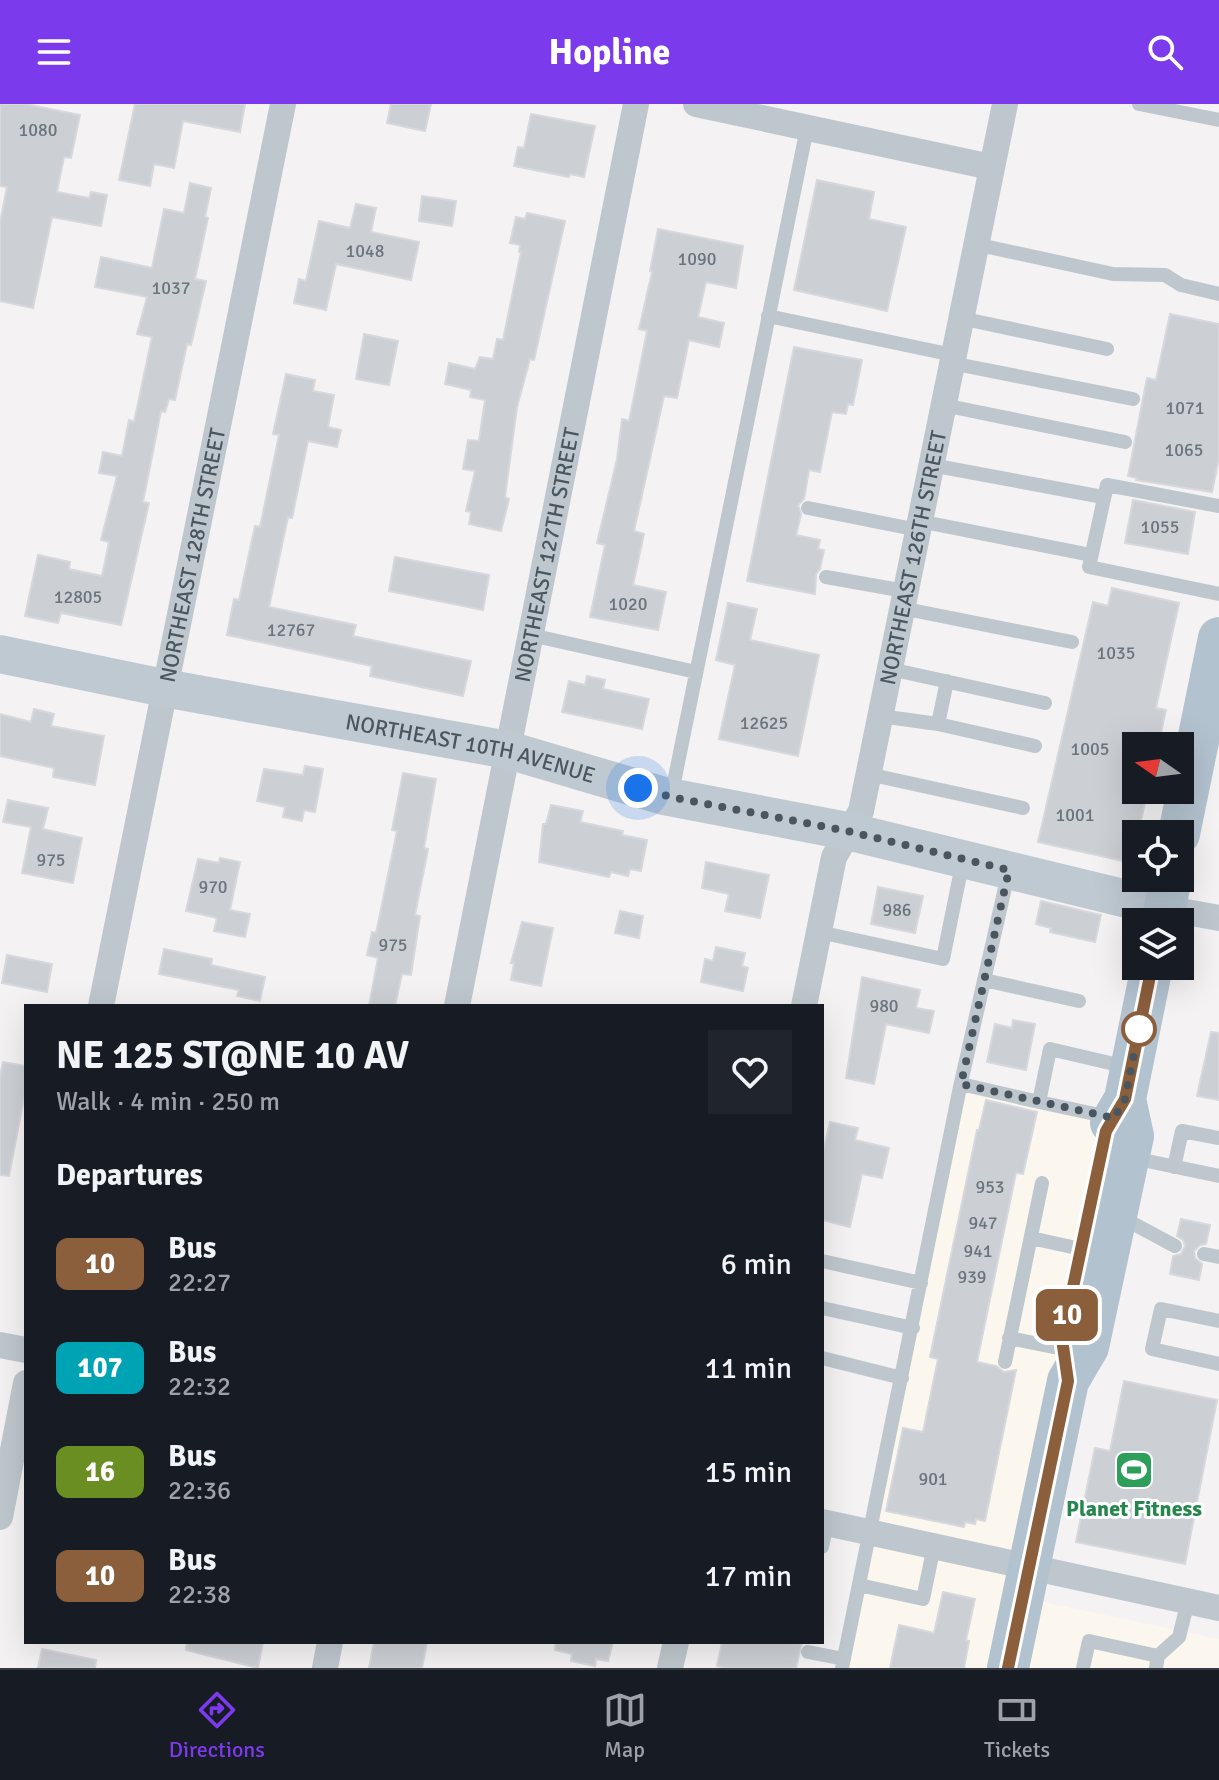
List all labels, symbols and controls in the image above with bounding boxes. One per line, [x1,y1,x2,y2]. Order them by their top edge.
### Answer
icon: menu [32,30,76,74]
text: Hopline [549,30,671,75]
icon: search [1143,30,1187,74]
house number: 1080 [19,119,57,141]
house number: 1048 [346,240,384,262]
house number: 1090 [678,248,716,270]
house number: 1037 [152,277,190,299]
house number: 1071 [1166,397,1204,419]
street label: NORTHEAST 128TH STREET [153,425,231,685]
street label: NORTHEAST 127TH STREET [508,425,585,684]
street label: NORTHEAST 126TH STREET [874,428,952,687]
house number: 1065 [1165,439,1203,461]
house number: 1055 [1141,516,1179,538]
house number: 12805 [54,586,102,608]
house number: 1020 [609,593,647,615]
house number: 12767 [267,619,315,641]
house number: 1035 [1097,642,1135,664]
street label: NORTHEAST 10TH AVENUE [344,708,599,789]
house number: 12625 [740,712,788,734]
north arrow [1122,732,1194,804]
map controls [1122,732,1194,980]
house number: 1005 [1071,738,1109,760]
your location [618,768,658,808]
house number: 1001 [1056,804,1094,826]
button: locate [1122,820,1194,892]
house number: 975 [36,849,66,871]
house number: 970 [198,876,228,898]
house number: 986 [882,899,912,921]
button: layers [1122,908,1194,980]
house number: 975 [378,934,408,956]
house number: 980 [869,995,899,1017]
unlabelled marker [1122,1012,1156,1046]
button: heart [708,1030,792,1114]
text: NE 125 ST@NE 10 AV [56,1032,409,1079]
text: Walk · 4 min · 250 m [56,1086,280,1118]
text: Departures [56,1157,203,1194]
house number: 953 [975,1176,1005,1198]
house number: 947 [968,1212,998,1234]
text: Bus [168,1230,216,1267]
house number: 941 [963,1240,993,1262]
text: 6 min [721,1246,792,1283]
text: 10 [85,1247,115,1281]
house number: 939 [957,1266,987,1288]
text: 22:27 [168,1267,231,1299]
line badge: 10 [1031,1289,1103,1341]
text: 10 [1052,1298,1082,1332]
text: Bus [168,1334,216,1371]
text: 11 min [705,1350,792,1387]
text: 107 [77,1351,123,1385]
text: 22:32 [168,1371,231,1403]
text: Bus [168,1438,216,1475]
sports icon: Planet Fitness [1113,1449,1155,1491]
text: 15 min [705,1454,792,1491]
text: 16 [85,1455,115,1489]
house number: 901 [918,1468,948,1490]
text: 22:36 [168,1475,231,1507]
place label: Planet Fitness [1066,1495,1202,1522]
text: Bus [168,1542,216,1579]
text: 17 min [705,1558,792,1595]
text: 10 [85,1559,115,1593]
text: 22:38 [168,1579,231,1611]
tab: Directions [169,1688,265,1763]
tab: Map [603,1688,647,1763]
tab: Tickets [984,1688,1050,1763]

